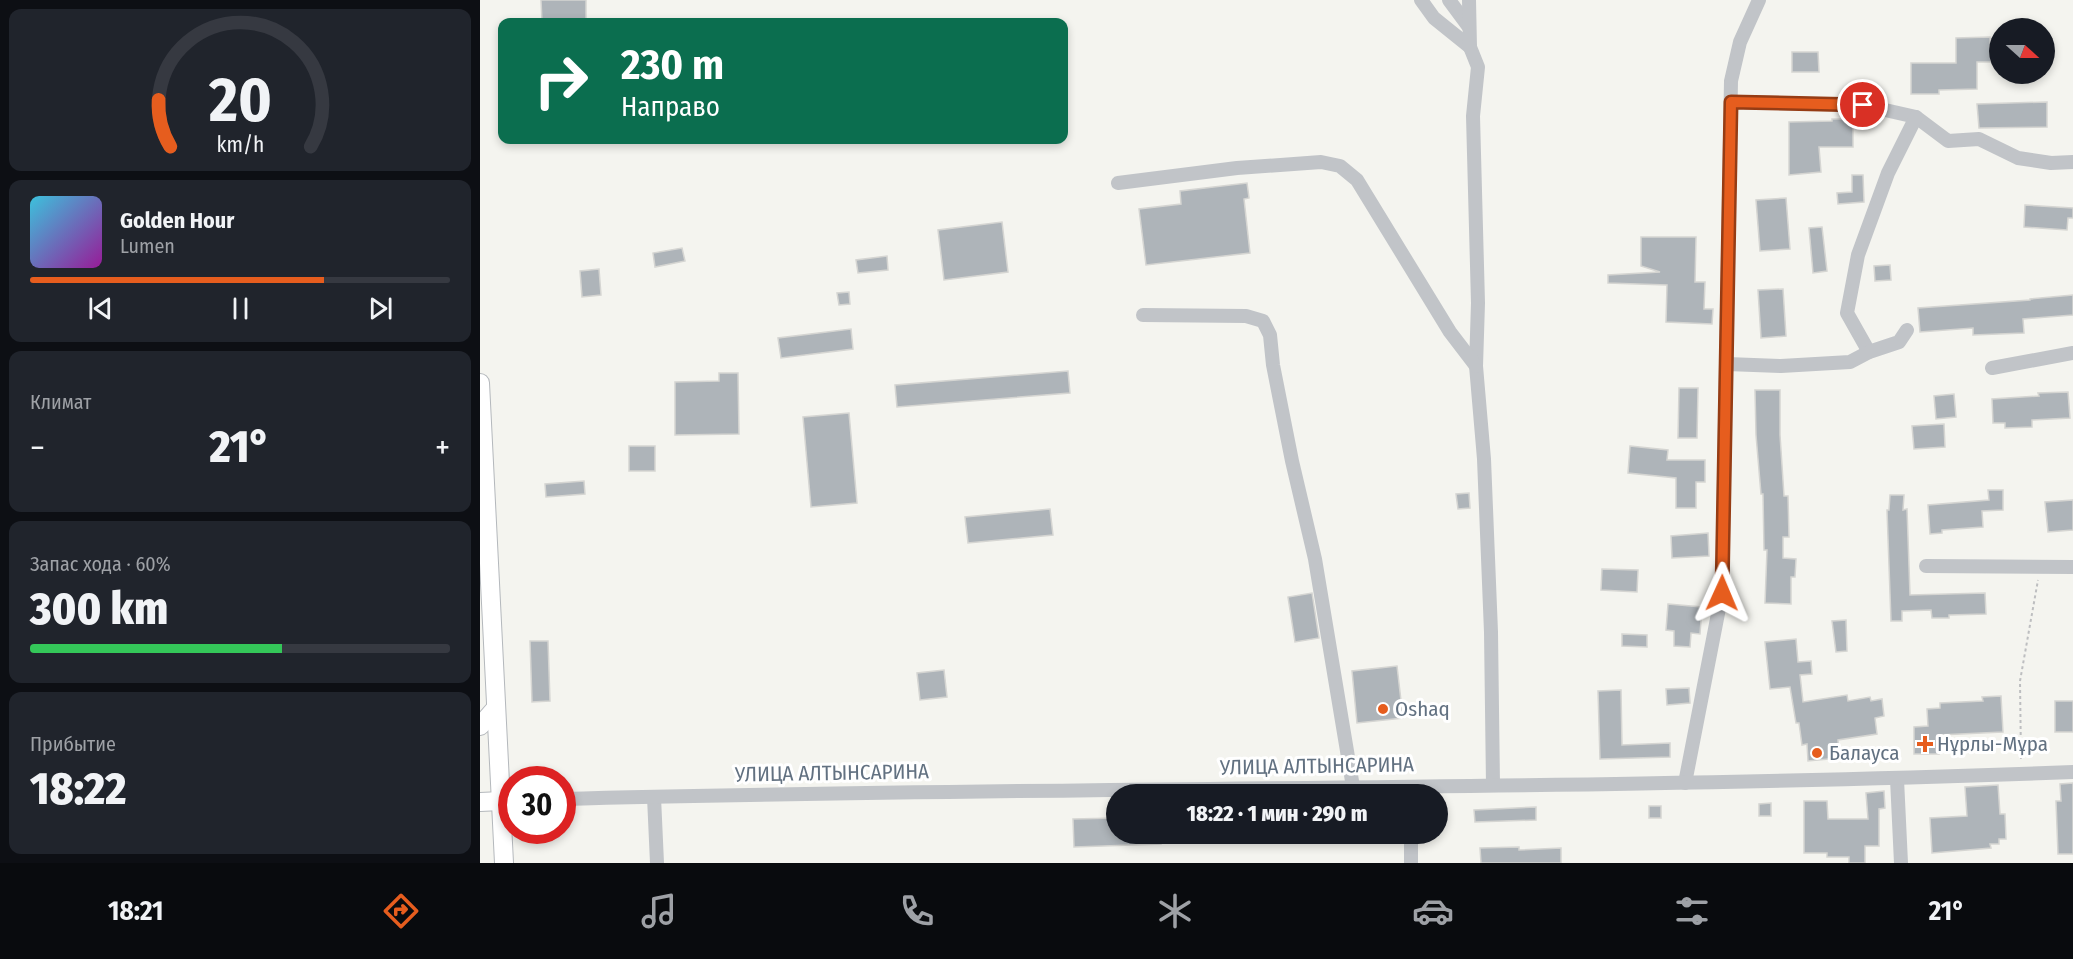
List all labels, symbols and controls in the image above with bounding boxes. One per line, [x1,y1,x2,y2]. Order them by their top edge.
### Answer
north arrow [1989,18,2055,84]
map controls [1989,18,2055,84]
text: 230 m [621,40,724,90]
icon: right [522,42,600,120]
text: 20 [208,63,271,138]
pin [1837,79,1888,130]
icon: arrive [1846,88,1879,121]
text: Направо [621,91,720,123]
text: km/h [216,132,264,158]
text: Golden Hour [120,207,234,234]
text: Lumen [120,234,175,258]
icon: previous [84,292,117,325]
icon: pause [224,292,257,325]
icon: next [364,292,397,325]
text: Климат [30,390,91,414]
text: 21° [209,420,270,474]
text: − [30,428,45,468]
text: + [435,428,450,468]
text: Запас хода · 60% [30,552,171,576]
position arrow [1690,561,1754,625]
text: 300 km [30,582,168,636]
place label: Oshaq [1395,696,1450,722]
marker: Oshaq [1376,702,1390,716]
place label: Нұрлы-Мұра [1937,731,2048,757]
text: Прибытие [30,732,116,756]
marker: Нұрлы-Мұра [1918,737,1932,751]
place label: Балауса [1829,740,1899,766]
marker: Балауса [1810,746,1824,760]
street label: УЛИЦА АЛТЫНСАРИНА [1219,751,1414,781]
street label: УЛИЦА АЛТЫНСАРИНА [734,758,929,788]
text: 18:22 [30,762,126,816]
speed limit sign: 30 [498,766,576,844]
text: 18:22 · 1 мин · 290 m [1187,800,1367,827]
icon: directions [380,890,422,932]
icon: music [638,890,680,932]
icon: phone [896,890,938,932]
icon: climate [1154,890,1196,932]
icon: car [1412,890,1454,932]
icon: filters [1671,890,1713,932]
text: 18:21 [108,895,163,927]
text: 21° [1929,895,1965,927]

